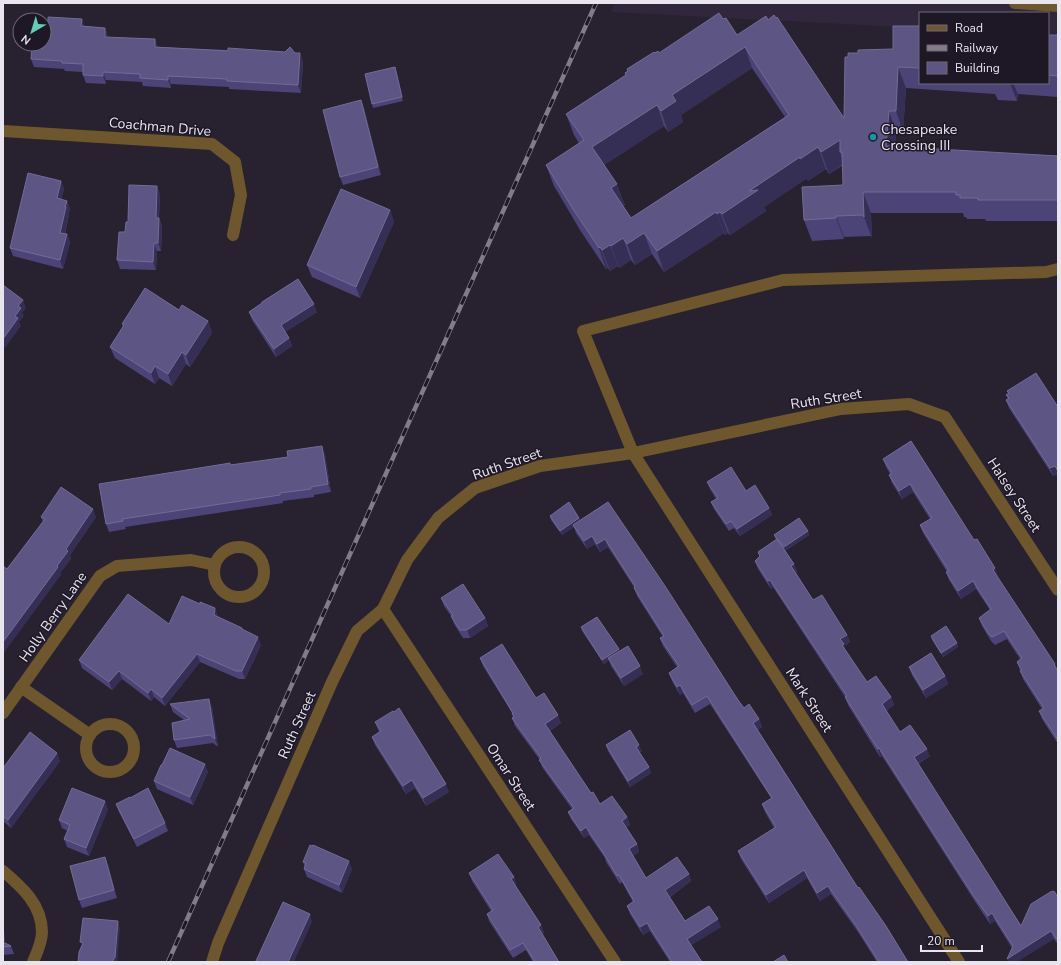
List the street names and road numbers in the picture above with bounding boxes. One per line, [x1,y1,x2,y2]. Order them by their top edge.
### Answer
street label: Coachman Drive [108,113,212,141]
street label: Ruth Street [789,384,863,414]
street label: Ruth Street [470,443,544,485]
street label: Halsey Street [983,454,1045,536]
street label: Holly Berry Lane [15,568,91,666]
street label: Mark Street [781,664,837,736]
street label: Ruth Street [274,688,320,762]
street label: Omar Street [482,740,540,815]

